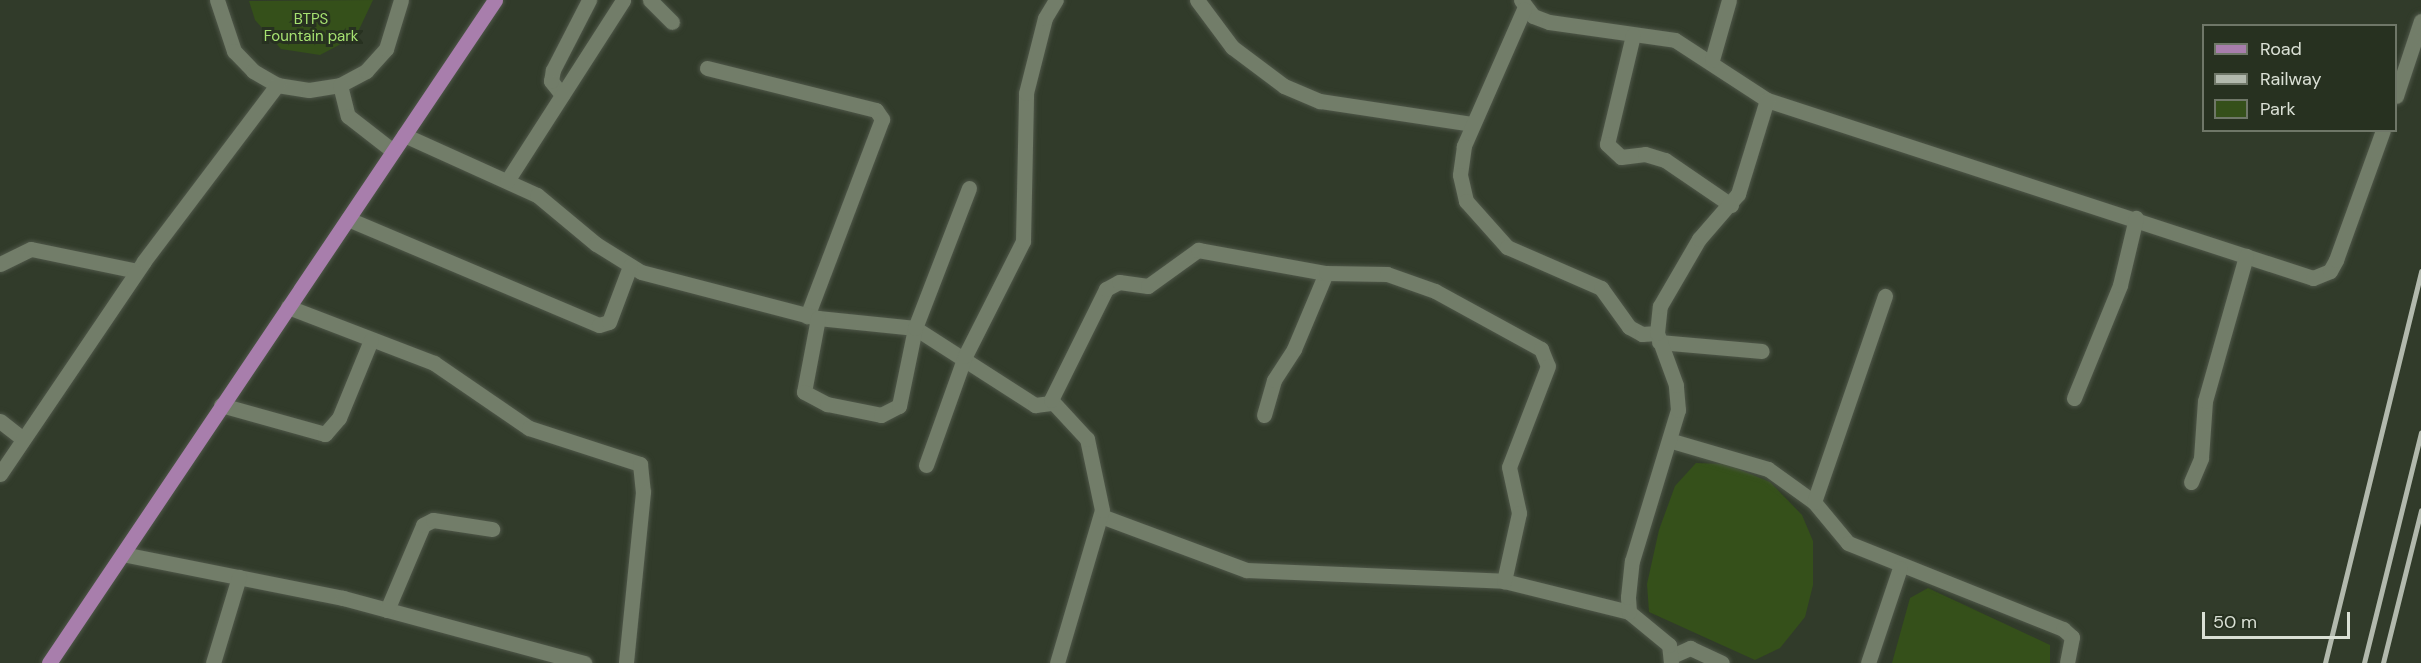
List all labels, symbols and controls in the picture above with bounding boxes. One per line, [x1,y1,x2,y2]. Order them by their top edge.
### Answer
park label: BTPS Fountain park [264,10,358,45]
legend [2202,24,2397,132]
text: Road [2260,37,2302,61]
text: Railway [2260,67,2322,91]
text: Park [2260,97,2296,121]
scale bar [2205,600,2354,638]
text: 50 m [2213,610,2257,634]

